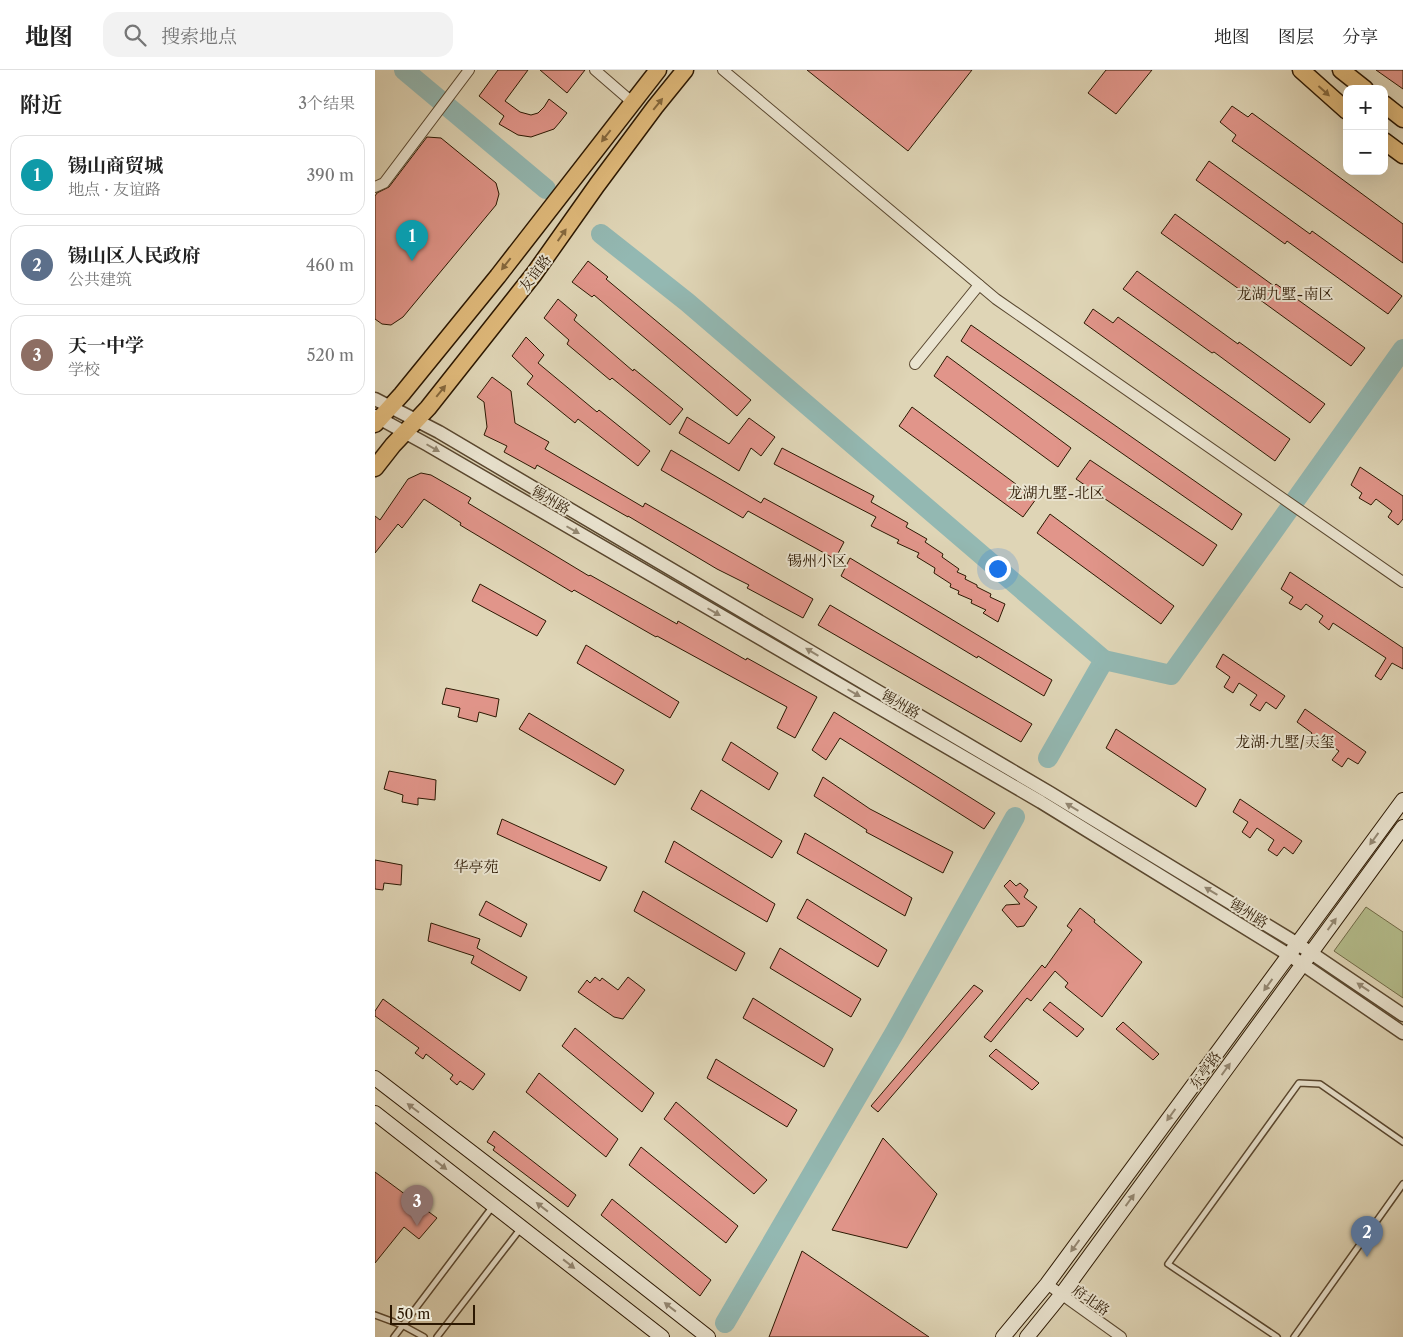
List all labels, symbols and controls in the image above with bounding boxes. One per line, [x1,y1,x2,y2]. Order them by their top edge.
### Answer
search box [103,12,453,57]
icon: search [121,21,149,49]
text: 地图 [25,22,73,51]
text: 搜索地点 [161,25,237,48]
text: 地图 [1214,26,1250,48]
text: 图层 [1278,26,1314,48]
text: 分享 [1342,26,1378,48]
one-way arrow [1317,85,1330,96]
map controls [1343,85,1388,175]
button: + [1343,85,1388,130]
text: 附近 [20,92,62,117]
text: 3个结果 [298,93,355,113]
one-way arrow [652,98,663,111]
one-way arrow [601,129,611,143]
button: − [1343,130,1388,175]
text: 锡山商贸城 [68,154,163,177]
text: 1 [33,165,41,185]
text: 390 m [307,165,354,185]
text: 地点 · 友谊路 [68,179,161,199]
pin: 1 [396,220,428,261]
one-way arrow [557,228,567,242]
text: 锡山区人民政府 [68,244,201,267]
street label: 友谊路 [515,251,555,295]
text: 2 [32,255,42,275]
text: 460 m [306,255,354,275]
one-way arrow [501,257,512,270]
text: 公共建筑 [68,269,132,289]
district label: 龙湖九墅-南区 [1237,284,1333,303]
text: 天一中学 [68,334,144,357]
text: 3 [32,345,42,365]
text: 520 m [307,345,354,365]
text: 学校 [68,359,100,379]
one-way arrow [435,385,446,398]
one-way arrow [426,444,440,453]
street label: 锡州路 [528,482,574,518]
district label: 龙湖九墅-北区 [1008,483,1104,502]
one-way arrow [566,526,581,534]
district label: 锡州小区 [787,551,847,570]
your location [985,556,1011,582]
one-way arrow [707,607,720,616]
one-way arrow [805,648,818,657]
street label: 锡州路 [878,686,924,722]
one-way arrow [848,689,861,698]
district label: 龙湖·九墅/天玺 [1235,732,1335,751]
one-way arrow [1066,802,1079,811]
one-way arrow [1369,832,1379,846]
district label: 华亭苑 [453,857,499,876]
one-way arrow [1205,886,1218,895]
street label: 锡州路 [1226,894,1272,932]
one-way arrow [1327,917,1337,931]
one-way arrow [1263,978,1273,992]
one-way arrow [1356,983,1370,992]
street label: 东亭路 [1185,1048,1225,1092]
one-way arrow [1221,1062,1231,1076]
one-way arrow [407,1102,420,1113]
one-way arrow [1166,1108,1177,1121]
one-way arrow [434,1159,447,1170]
pin: 3 [401,1185,433,1226]
one-way arrow [1125,1193,1135,1207]
one-way arrow [536,1201,549,1212]
pin: 2 [1351,1216,1383,1257]
one-way arrow [1070,1239,1080,1253]
one-way arrow [562,1259,575,1270]
street label: 府北路 [1069,1281,1113,1319]
one-way arrow [664,1301,677,1312]
scale bar [390,1302,475,1325]
text: 50 m [397,1305,430,1323]

